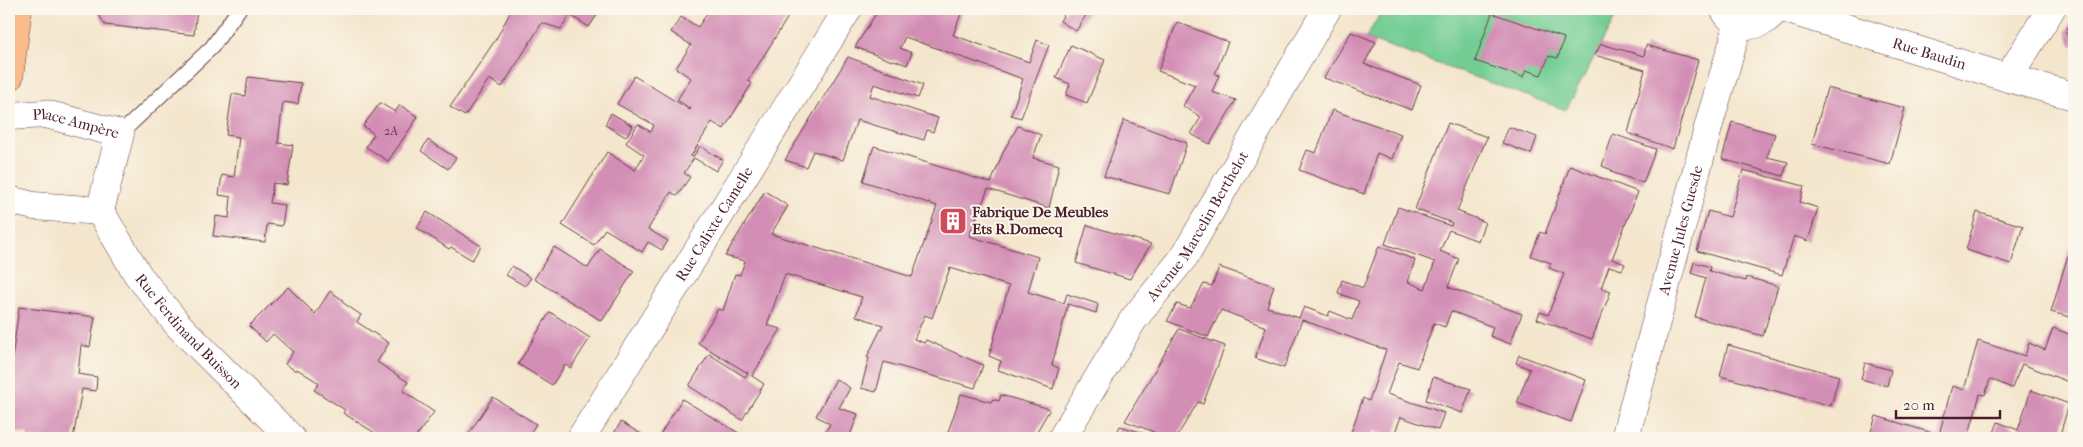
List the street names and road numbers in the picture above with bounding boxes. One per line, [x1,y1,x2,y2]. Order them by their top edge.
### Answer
street label: Rue Baudin [1890,34,1969,74]
street label: Place Ampère [32,105,122,143]
street label: Avenue Marcelin Berthelot [1142,147,1252,306]
street label: Rue Calixte Camelle [672,163,757,285]
street label: Avenue Jules Guesde [1654,163,1707,298]
street label: Rue Ferdinand Buisson [131,270,246,393]

